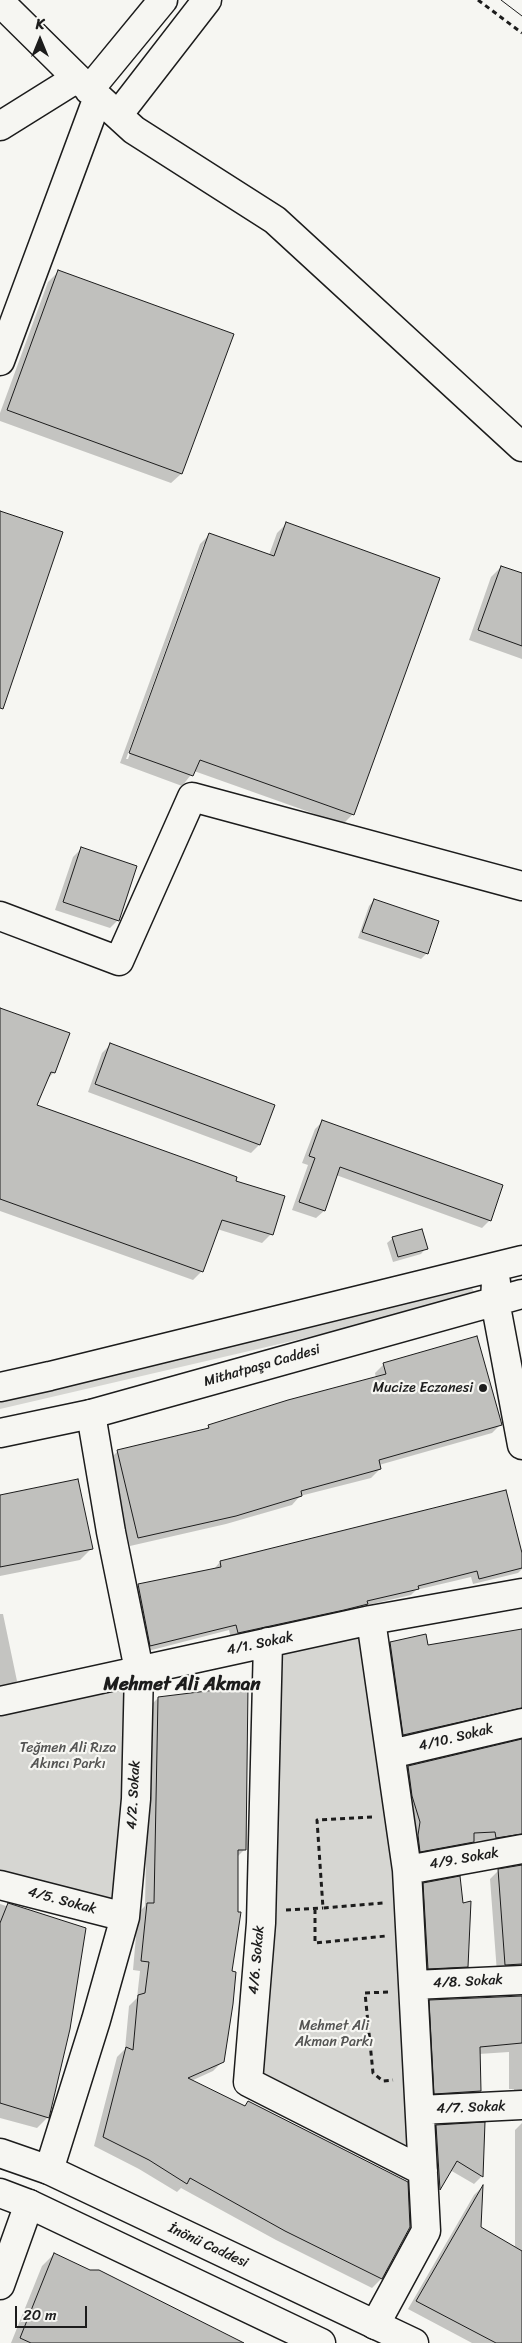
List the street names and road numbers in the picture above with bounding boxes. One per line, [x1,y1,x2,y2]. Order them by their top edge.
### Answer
street label: Mithatpaşa Caddesi [202,1341,322,1391]
street label: 4/1. Sokak [225,1629,295,1659]
street label: 4/10. Sokak [417,1721,495,1755]
street label: 4/2. Sokak [124,1760,144,1830]
street label: 4/9. Sokak [428,1845,500,1873]
street label: 4/5. Sokak [26,1884,98,1918]
street label: 4/6. Sokak [246,1925,268,1995]
street label: 4/8. Sokak [433,1972,503,1992]
street label: 4/7. Sokak [436,2098,506,2118]
street label: İnönü Caddesi [165,2220,251,2272]

